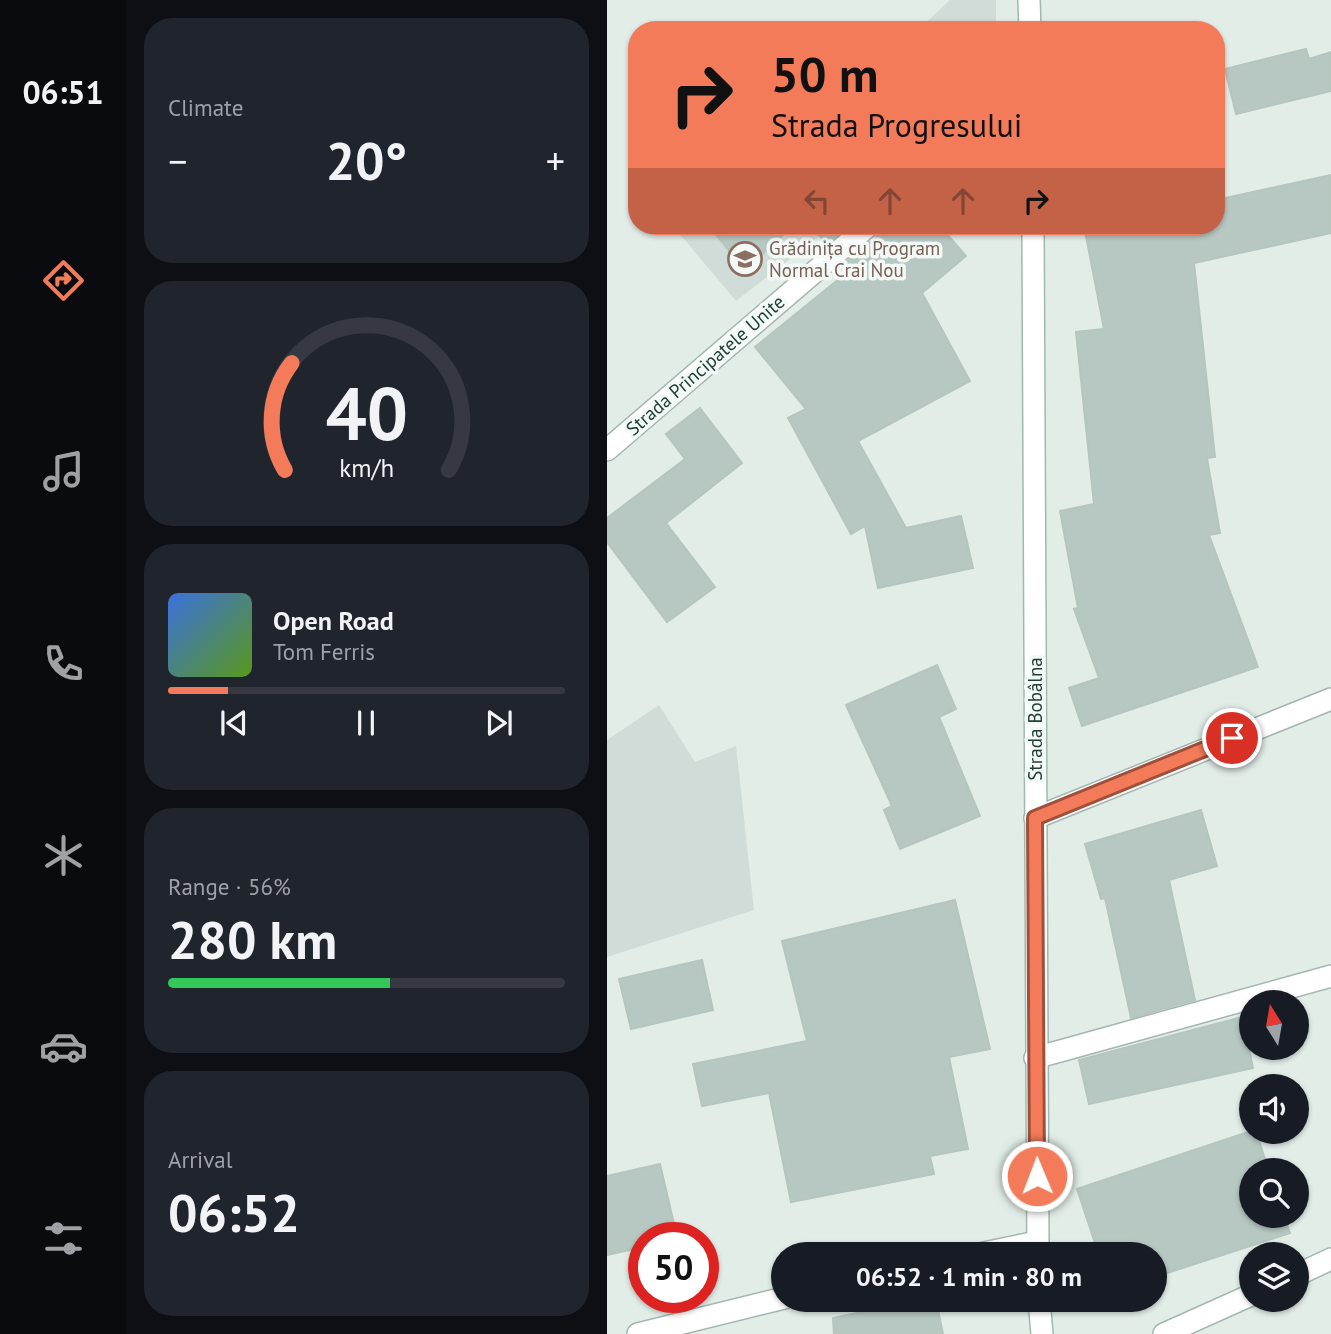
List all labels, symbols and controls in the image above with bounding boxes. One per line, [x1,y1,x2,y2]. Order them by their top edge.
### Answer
text: 50 m [771,42,878,106]
icon: right [656,49,747,140]
text: 06:51 [22,71,104,113]
text: Climate [168,93,243,122]
text: Strada Progresului [771,104,1022,146]
text: 20° [326,127,407,194]
text: − [168,136,187,185]
text: + [546,136,565,185]
icon: left [798,182,836,220]
icon: ahead [871,182,909,220]
icon: ahead [944,182,982,220]
icon: right [1017,182,1055,220]
place label: Grădinița cu Program Normal Crai Nou [769,236,940,282]
school or university icon: Grădinița cu Program Normal Crai Nou [726,240,764,278]
icon: directions [39,256,88,305]
street label: Strada Principatele Unite [621,290,789,440]
text: 40 [325,366,408,460]
icon: music [39,447,88,496]
text: km/h [339,452,394,484]
text: Open Road [273,604,394,637]
text: Tom Ferris [273,637,375,666]
icon: phone [39,639,88,688]
street label: Strada Bobâlna [1023,657,1047,781]
icon: previous [215,704,253,742]
icon: pause [347,704,385,742]
icon: next [480,704,518,742]
pin [1202,708,1262,768]
icon: arrive [1213,719,1251,757]
icon: climate [39,831,88,880]
text: Range · 56% [168,872,291,901]
text: 280 km [168,906,337,973]
north arrow [1239,990,1309,1060]
map controls [1239,990,1309,1312]
icon: car [39,1022,88,1071]
button: sound [1239,1074,1309,1144]
position arrow [1000,1139,1074,1213]
text: Arrival [168,1145,232,1174]
button: search [1239,1158,1309,1228]
text: 06:52 [168,1179,300,1246]
icon: filters [39,1214,88,1263]
speed limit sign: 50 [628,1222,719,1313]
button: layers [1239,1242,1309,1312]
text: 06:52 · 1 min · 80 m [856,1260,1082,1293]

